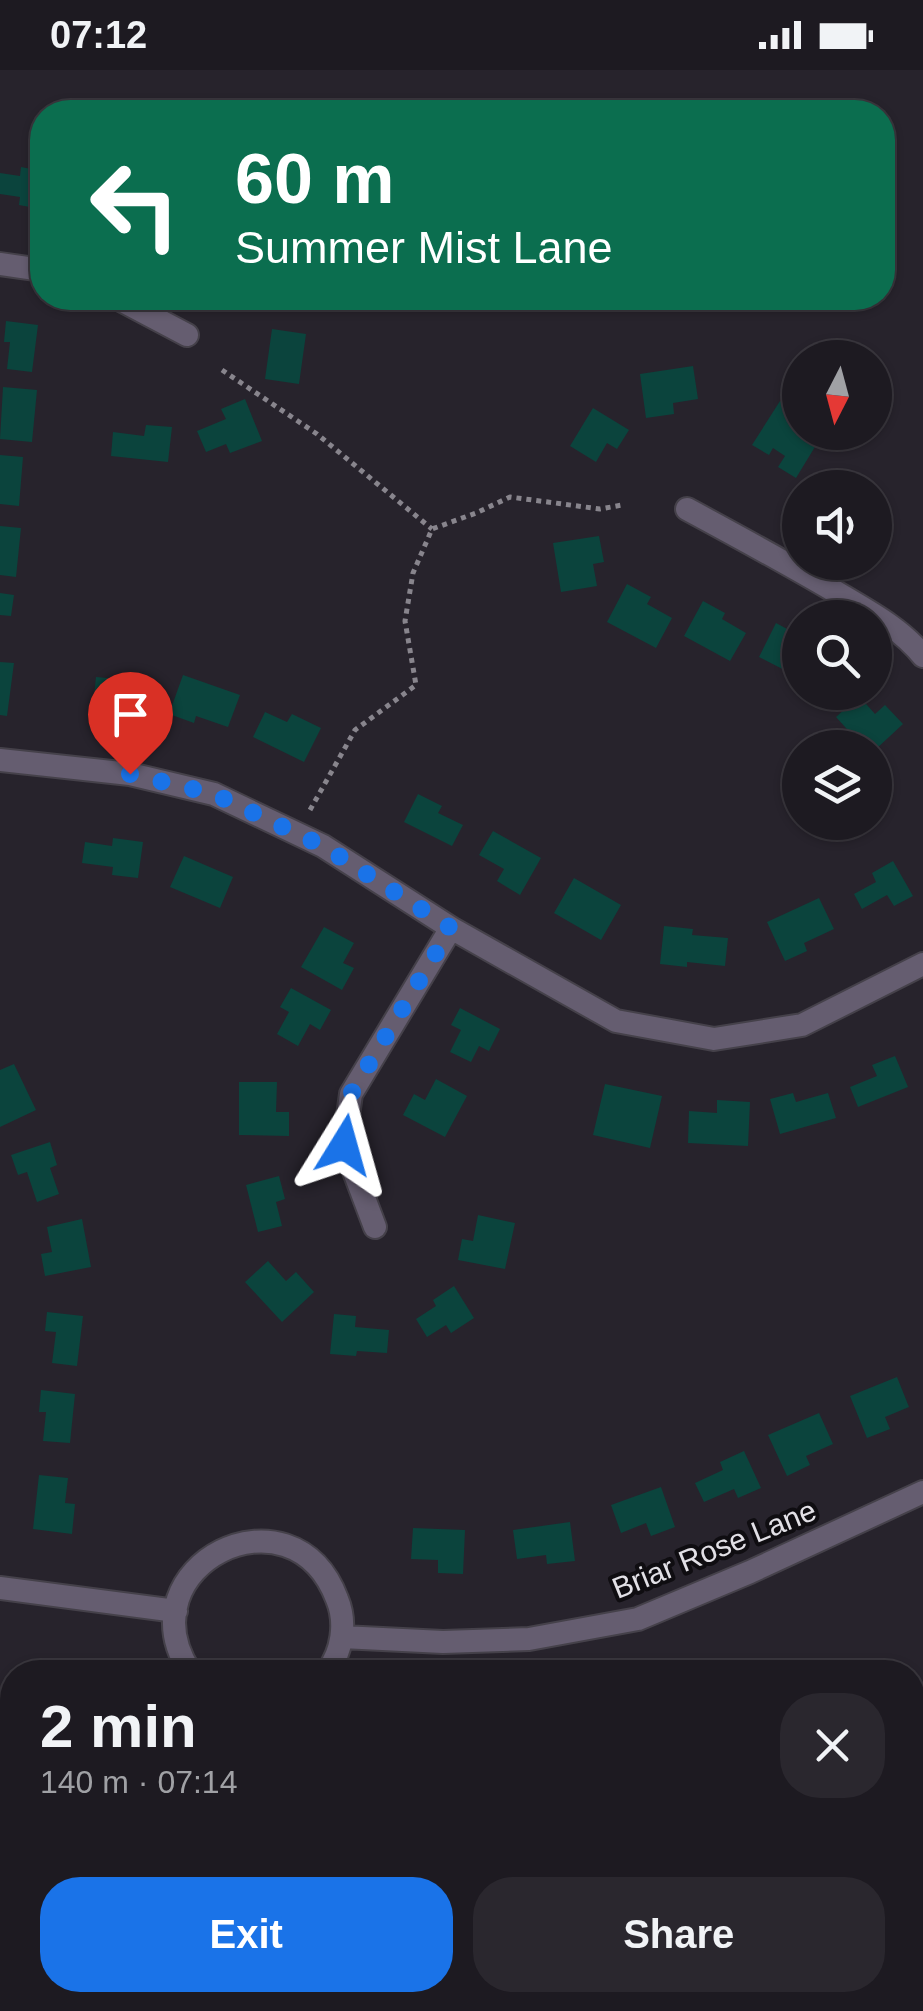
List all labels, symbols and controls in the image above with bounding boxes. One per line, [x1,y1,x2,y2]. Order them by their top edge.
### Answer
text: 07:12 [50,14,147,56]
icon: left [70,140,200,270]
text: 60 m [235,140,395,218]
text: Summer Mist Lane [235,222,613,273]
north arrow [782,340,892,450]
map controls [782,340,892,840]
button: sound [782,470,892,580]
button: search [782,600,892,710]
pin [88,672,173,775]
icon: arrive [103,687,158,742]
button: layers [782,730,892,840]
position arrow [292,1093,396,1197]
street label: Briar Rose Lane [607,1493,821,1605]
text: 2 min [40,1693,197,1760]
button: close [780,1693,885,1798]
text: 140 m · 07:14 [40,1764,237,1800]
button: Exit [40,1877,453,1992]
button: Share [473,1877,885,1992]

